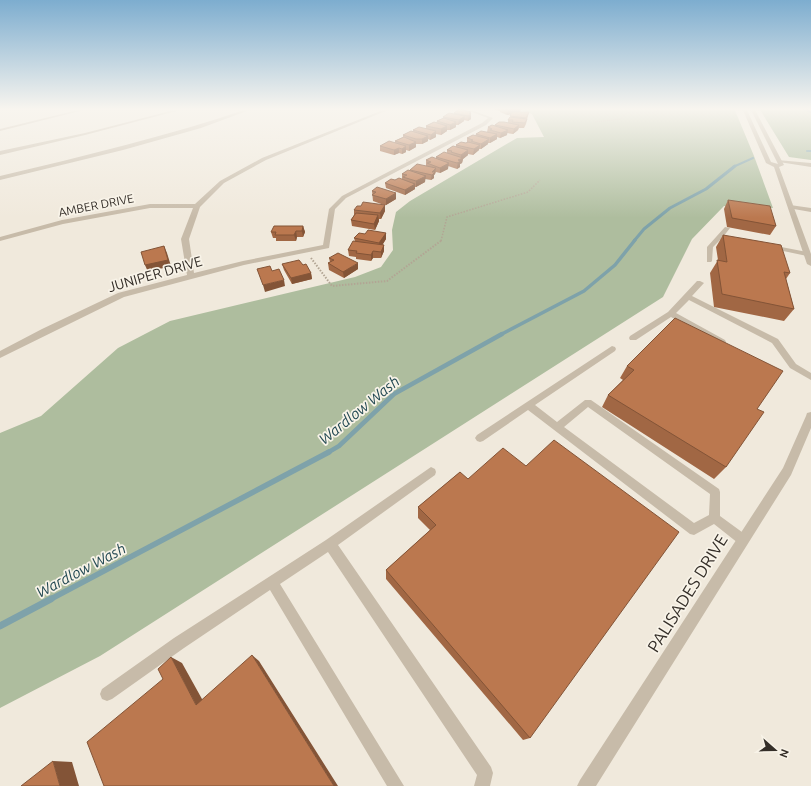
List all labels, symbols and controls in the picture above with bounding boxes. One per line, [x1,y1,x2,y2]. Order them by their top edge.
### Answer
street label: AMBER DRIVE [57,191,135,219]
street label: JUNIPER DRIVE [106,253,204,295]
water label: Wardlow Wash [315,372,403,448]
street label: PALISADES DRIVE [643,531,731,655]
water label: Wardlow Wash [34,539,128,601]
north arrow [755,730,795,770]
text: N [777,748,791,759]

